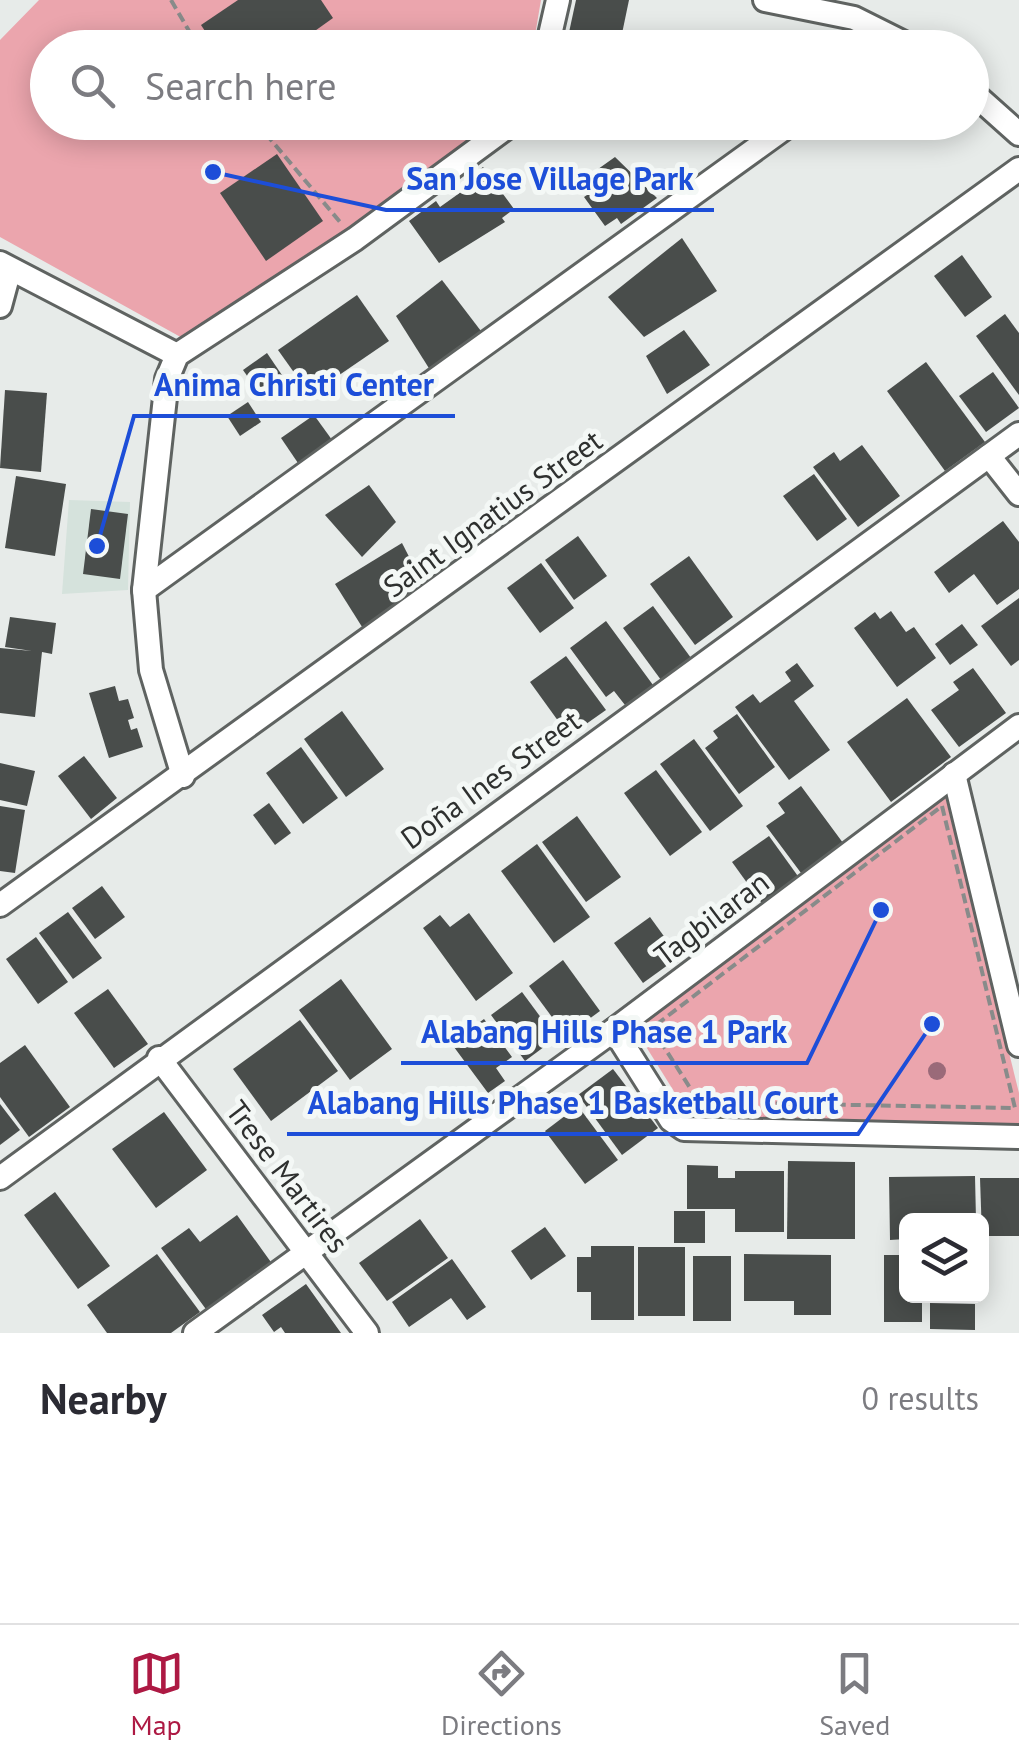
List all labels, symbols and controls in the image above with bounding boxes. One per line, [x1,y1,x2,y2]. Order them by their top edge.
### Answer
search box [30,30,989,140]
icon: search [65,58,120,113]
text: Search here [145,61,337,110]
callout: San Jose Village Park [386,148,714,210]
text: San Jose Village Park [406,157,694,199]
callout: Anima Christi Center [134,354,455,416]
text: Anima Christi Center [154,363,435,405]
street label: Saint Ignatius Street [375,420,609,605]
street label: Doña Ines Street [393,701,588,857]
street label: Tagbilaran [646,862,776,974]
callout: Alabang Hills Phase 1 Park [401,1001,807,1063]
text: Alabang Hills Phase 1 Park [421,1010,787,1052]
callout: Alabang Hills Phase 1 Basketball Court [287,1072,858,1134]
text: Alabang Hills Phase 1 Basketball Court [308,1081,839,1123]
street label: Trese Martires [218,1092,358,1260]
map controls [899,1213,989,1303]
button: layers [899,1213,989,1303]
text: Nearby [40,1371,167,1426]
text: 0 results [861,1377,979,1419]
tab: Map [129,1646,184,1743]
tab: Directions [441,1646,562,1743]
tab: Saved [819,1646,890,1743]

